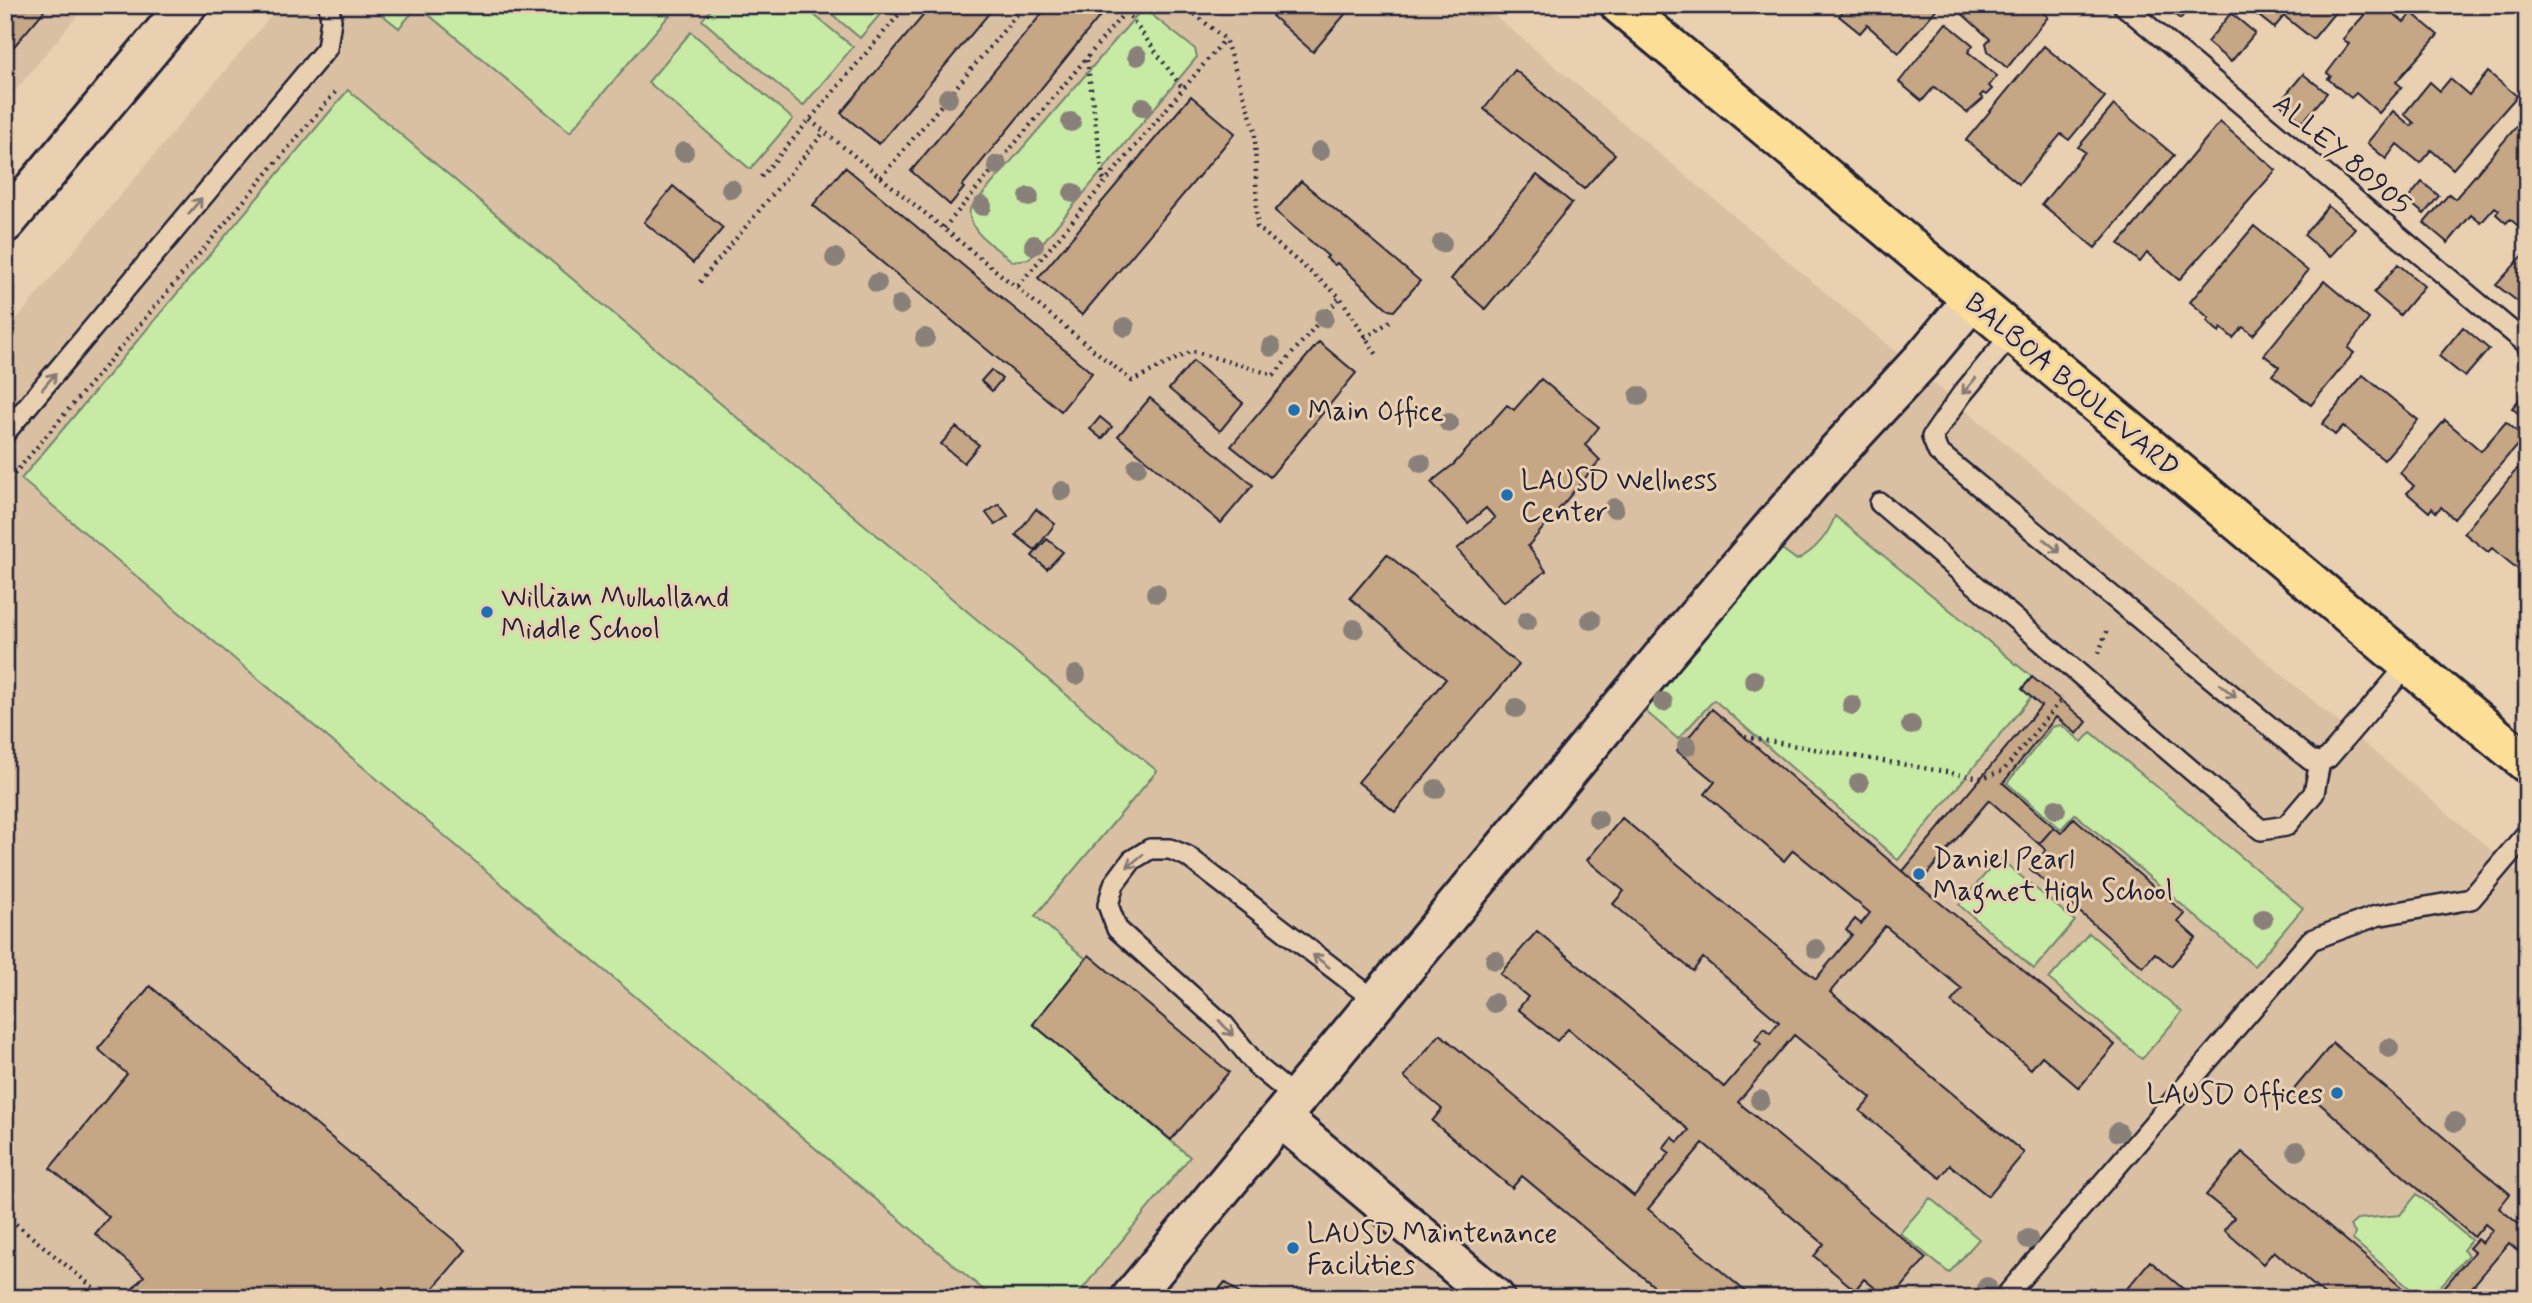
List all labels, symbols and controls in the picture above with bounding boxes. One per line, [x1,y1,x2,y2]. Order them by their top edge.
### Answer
street label: ALLEY 80905 [2264,86,2419,224]
one-way arrow [187,198,203,216]
street label: BALBOA BOULEVARD [1956,285,2187,487]
one-way arrow [41,372,57,390]
one-way arrow [1961,377,1977,395]
place label: Main Office [1308,394,1444,431]
marker: Main Office [1286,402,1302,418]
place label: LAUSD Wellness Center [1521,463,1717,532]
marker: LAUSD Wellness Center [1499,487,1515,503]
one-way arrow [2043,538,2061,554]
place label: William Mulholland Middle School [501,580,729,649]
marker: William Mulholland Middle School [479,604,495,620]
one-way arrow [2218,683,2236,699]
place label: Daniel Pearl Magnet High School [1933,842,2173,914]
one-way arrow [1126,852,1144,868]
marker: Daniel Pearl Magnet High School [1911,866,1927,882]
one-way arrow [1312,953,1331,968]
one-way arrow [1218,1019,1234,1037]
place label: LAUSD Offices [2147,1077,2323,1114]
marker: LAUSD Offices [2329,1085,2345,1101]
place label: LAUSD Maintenance Facilities [1307,1216,1557,1285]
marker: LAUSD Maintenance Facilities [1285,1240,1301,1256]

